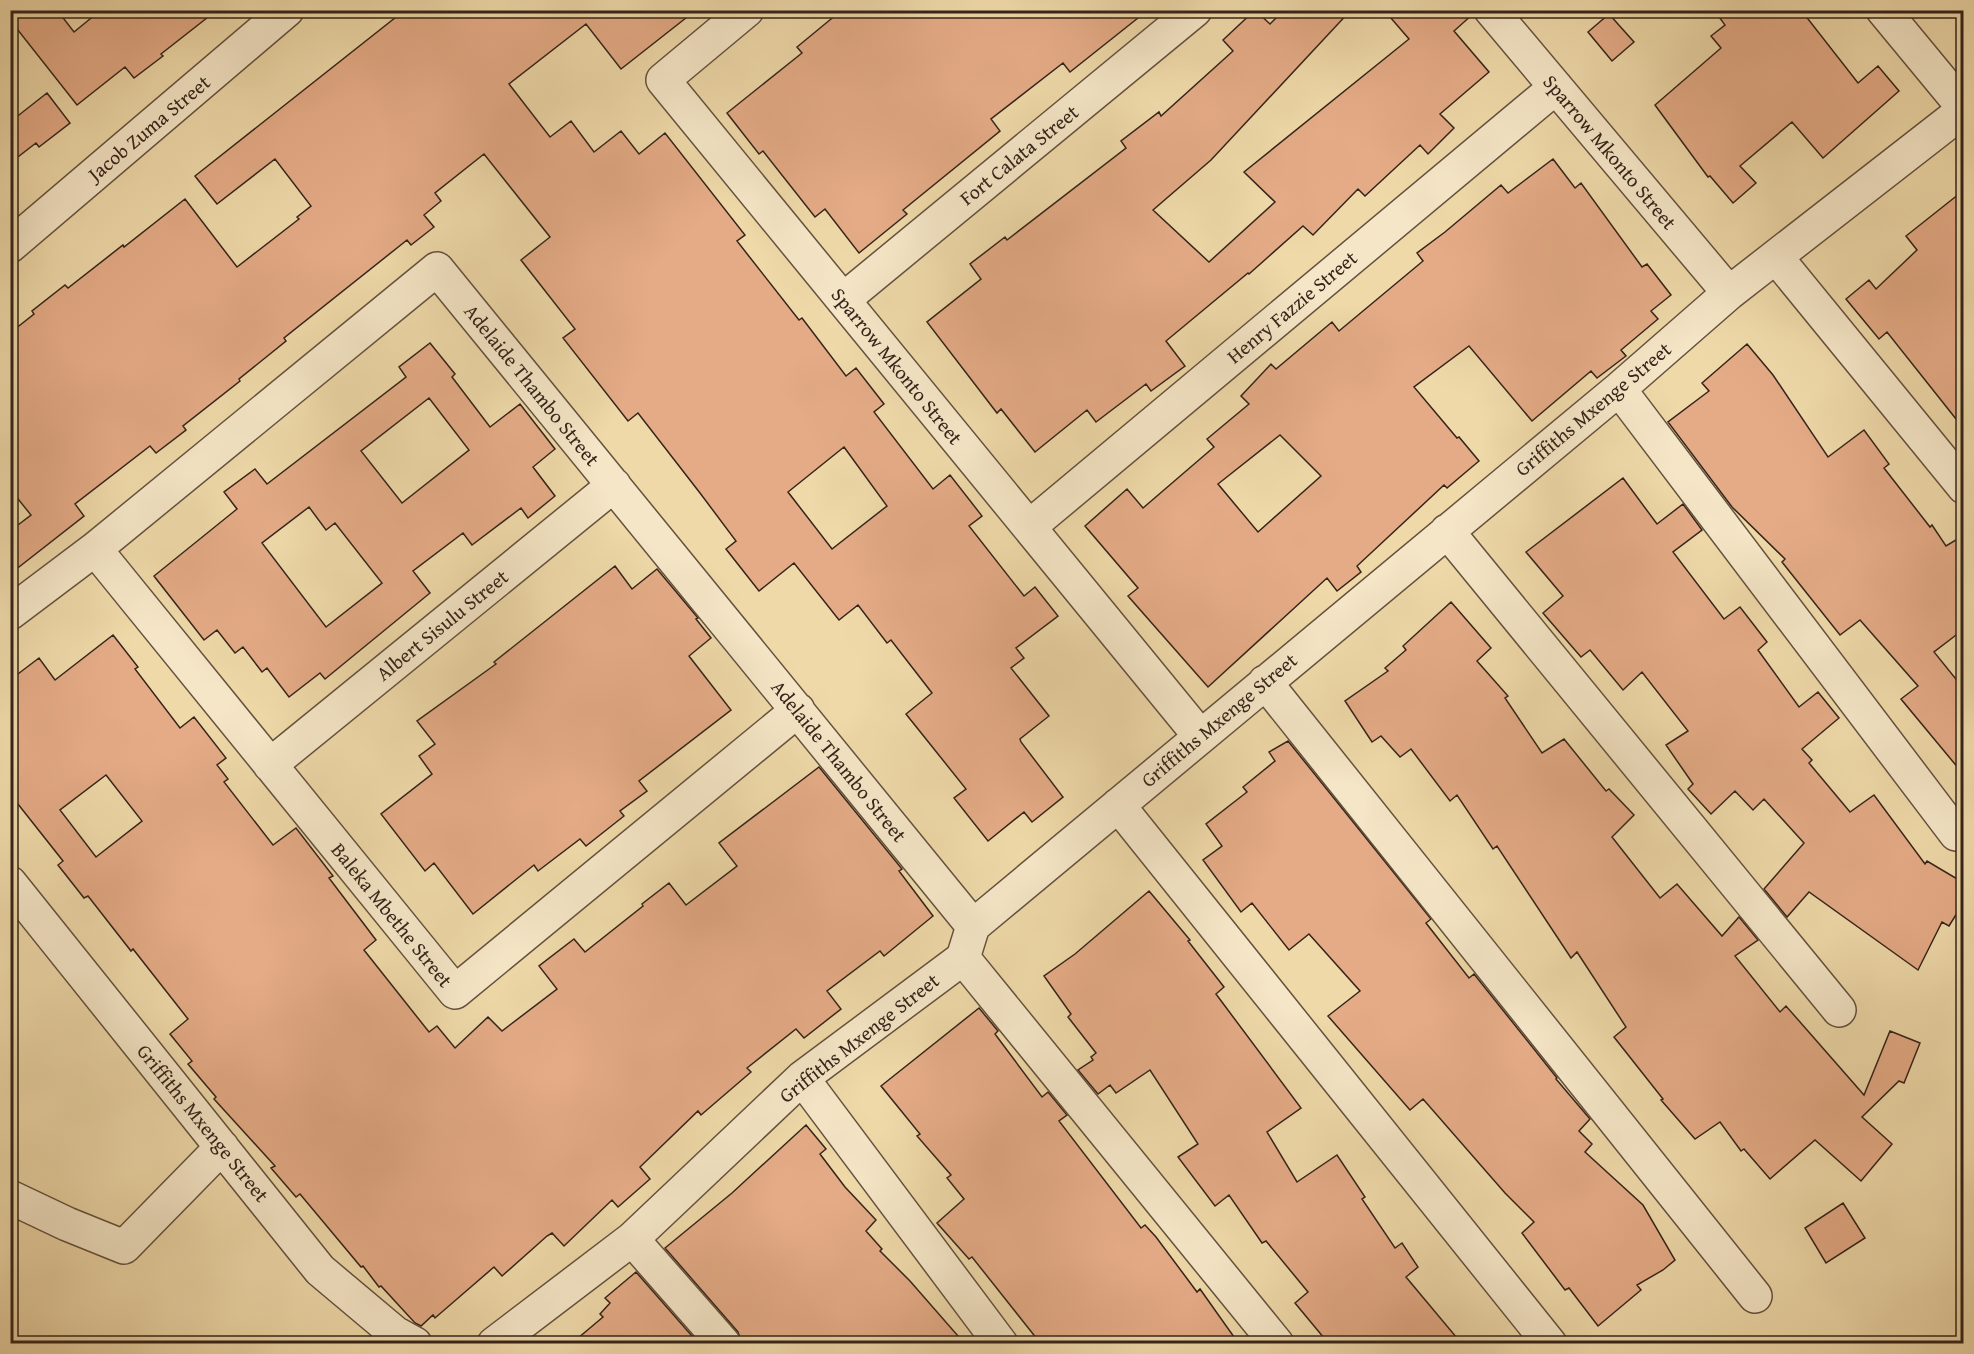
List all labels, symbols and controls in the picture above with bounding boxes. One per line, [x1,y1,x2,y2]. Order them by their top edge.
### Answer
street label: Jacob Zuma Street [79,68,216,189]
street label: Sparrow Mkonto Street [1537,68,1684,236]
street label: Fort Calata Street [953,97,1084,212]
street label: Henry Fazzie Street [1220,243,1363,370]
street label: Sparrow Mkonto Street [825,281,970,450]
street label: Adelaide Thambo Street [458,297,607,472]
street label: Griffiths Mxenge Street [1508,335,1677,483]
street label: Albert Sisulu Street [369,562,514,687]
street label: Griffiths Mxenge Street [1134,646,1303,794]
street label: Adelaide Thambo Street [765,673,914,848]
street label: Baleka Mbethe Street [325,836,460,993]
street label: Griffiths Mxenge Street [773,966,945,1109]
street label: Griffiths Mxenge Street [130,1037,276,1208]

